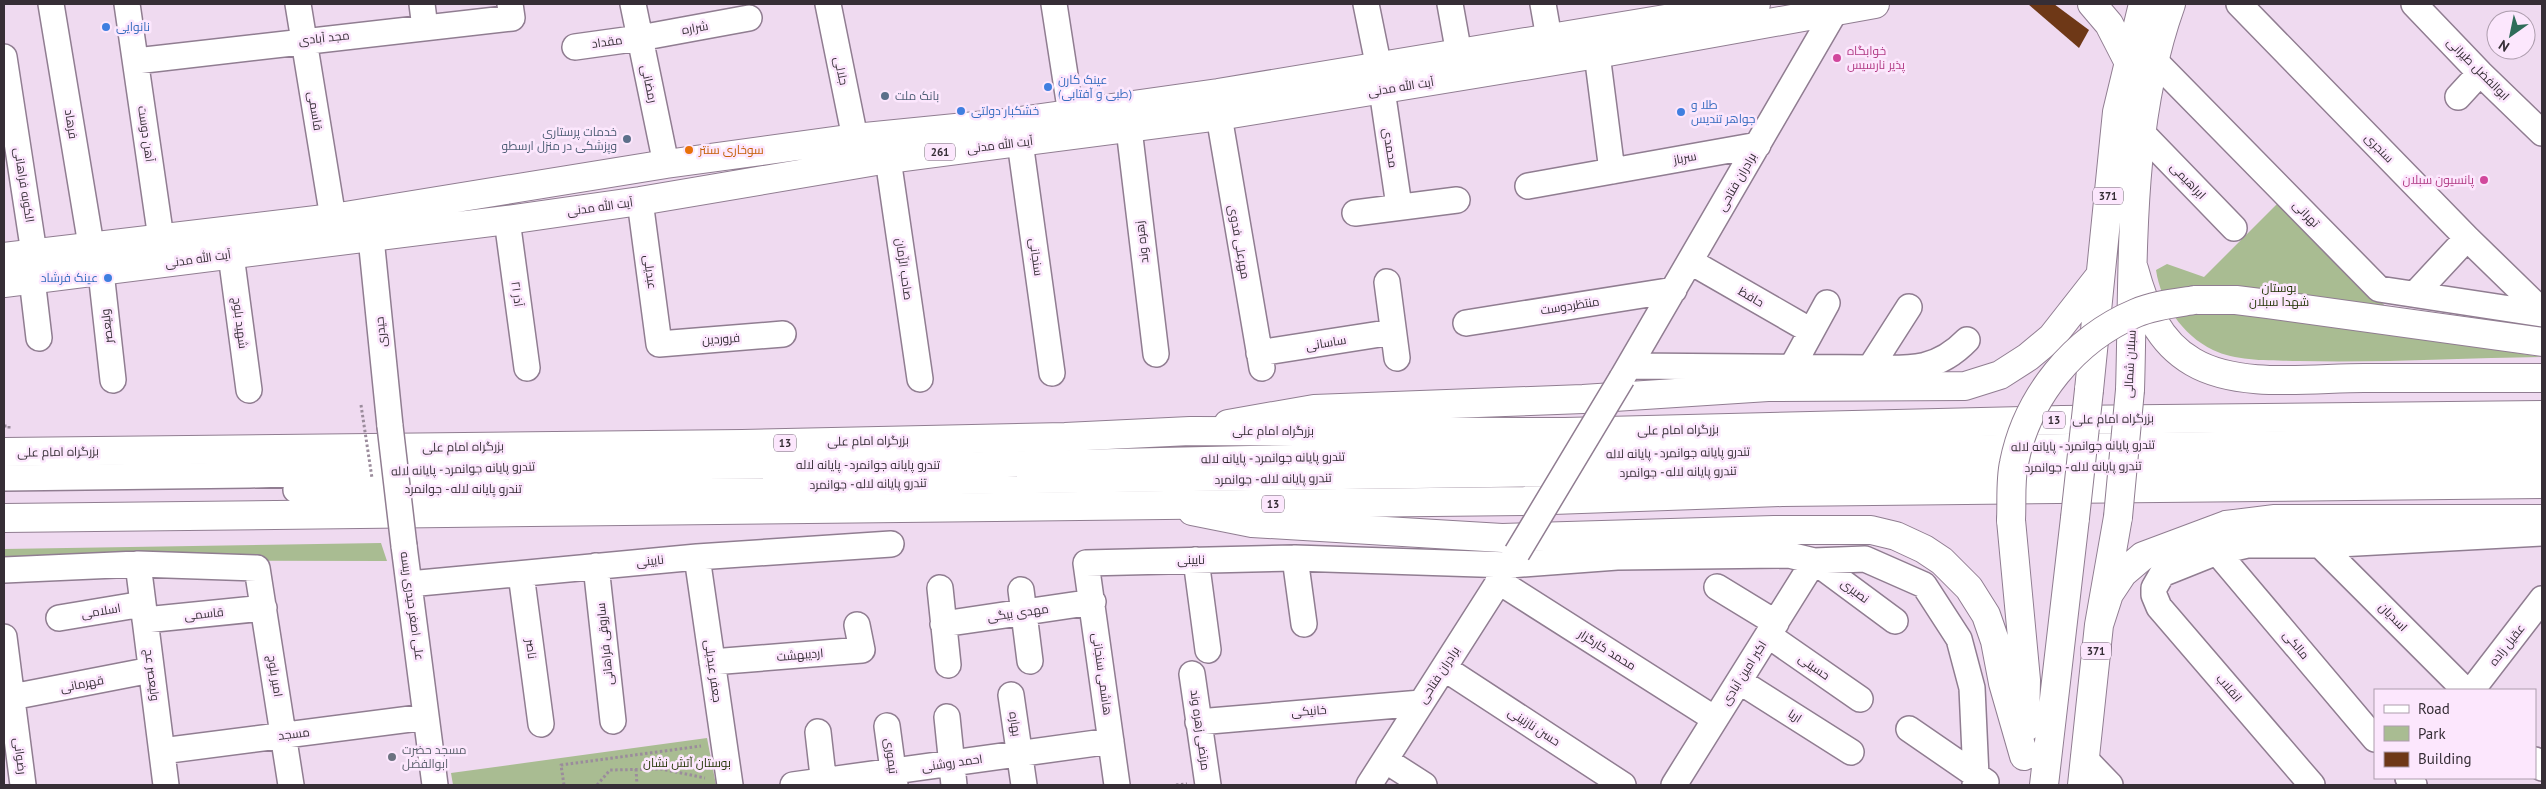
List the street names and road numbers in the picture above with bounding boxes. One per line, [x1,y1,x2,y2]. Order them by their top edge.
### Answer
street label: شراره [680,18,709,37]
street label: مجد آبادی [298,27,350,48]
street label: مقداد [591,32,623,51]
street label: ابوالفضل طیرانی [2444,34,2513,103]
street label: جلالی [831,55,852,86]
street label: رمضانی [638,64,661,104]
street label: آیت الله مدنی [1367,74,1436,99]
street label: قاسمی [305,90,326,132]
street label: آهن دوست [135,105,158,164]
street label: فرهاد [62,108,81,140]
street label: محمدی [1380,127,1401,169]
street label: سنجری [2362,130,2397,166]
street label: آیت الله مدنی [966,133,1035,156]
road number: 261 [925,144,955,160]
street label: الکوبه فراهانی [11,146,38,223]
street label: سرباز [1671,148,1698,167]
street label: برادران فتاحی [1714,150,1759,214]
street label: ابراهیمی [2167,159,2209,202]
road number: 371 [2093,188,2123,205]
street label: آیت الله مدنی [566,194,635,219]
street label: تهرانی [2290,197,2323,231]
street label: مهرعلی فدوی [1226,204,1253,280]
street label: زهره وند [1131,220,1152,264]
street label: صاحب الزّمان [893,237,916,301]
street label: سنجانی [1026,237,1047,277]
street label: آیت الله مدنی [164,246,233,271]
street label: عبدیلی [641,254,660,290]
street label: آذر ۲۱ [508,280,527,308]
street label: حافظ [1736,283,1767,310]
street label: منتظردوست [1539,293,1600,318]
street label: شهید بلوچ [229,296,251,350]
street label: ولیعصر [97,308,116,345]
street label: حیدری [371,316,390,348]
street label: سبلان شمالی [2120,329,2139,398]
street label: فروردین [702,330,740,347]
street label: ساسانی [1305,332,1347,353]
street label: بزرگراه امام علی [2072,410,2154,428]
road number: 13 [2043,412,2065,428]
street label: بزرگراه امام علی [1637,421,1719,439]
street label: بزرگراه امام علی [1232,423,1314,439]
street label: بزرگراه امام علی [827,432,909,450]
road number: 13 [774,434,796,452]
street label: تندرو پایانه جوانمرد - پایانه لاله [2011,437,2156,456]
street label: بزرگراه امام علی [422,438,504,456]
street label: بزرگراه امام علی [17,443,99,461]
street label: تندرو پایانه جوانمرد - پایانه لاله [1606,444,1751,463]
street label: تندرو پایانه جوانمرد - پایانه لاله [1201,449,1346,468]
street label: تندرو پایانه جوانمرد - پایانه لاله [796,457,941,474]
street label: تندرو پایانه جوانمرد - پایانه لاله [391,458,536,481]
street label: تندرو پایانه لاله - جوانمرد [2024,458,2143,477]
street label: تندرو پایانه لاله - جوانمرد [1619,463,1738,482]
street label: تندرو پایانه لاله - جوانمرد [1214,470,1333,489]
street label: تندرو پایانه لاله - جوانمرد [809,475,928,494]
street label: تندرو پایانه لاله - جوانمرد [404,481,522,498]
road number: 13 [1262,496,1284,512]
street label: علی اصغر حیدری ریسه [397,551,428,661]
street label: نایینی [635,552,664,569]
street label: نایینی [1177,552,1205,567]
street label: نصیری [1838,575,1872,606]
street label: اسدیان [2376,599,2411,634]
street label: اسلامی [80,600,122,621]
street label: مهدی بیگی [986,601,1050,624]
street label: ساروقی فراهانی [593,602,616,686]
street label: قاسمی [184,604,224,623]
street label: عقیل زاده [2486,621,2528,669]
street label: محمد کارگزار [1575,625,1639,673]
street label: مالکی [2280,627,2313,662]
street label: هاشمی سنجانی [1089,632,1116,716]
street label: ناصر [523,637,540,660]
street label: اکبر امین آبادی [1718,638,1769,708]
street label: جعفر عبدیلی [702,639,725,703]
road number: 371 [2081,642,2111,659]
street label: برادران فتاحی [1415,643,1463,706]
street label: اردیبهشت [776,645,824,664]
street label: ولیعصر عج [141,648,163,702]
street label: حسینی [1796,651,1833,683]
street label: امیر بلوچ [264,654,286,698]
street label: انقلاب [2213,671,2245,705]
street label: قهرمانی [59,672,105,695]
street label: مرتضی زهره وند [1187,689,1214,771]
street label: خانیکی [1291,702,1327,719]
street label: حسن نازنینی [1505,704,1563,749]
street label: اریا [1786,706,1805,725]
street label: بهاره [1006,711,1025,737]
street label: مسجد [277,724,311,743]
street label: رضوانی [11,737,30,775]
street label: تیموری [882,737,901,775]
street label: احمد روشنی [920,751,983,774]

